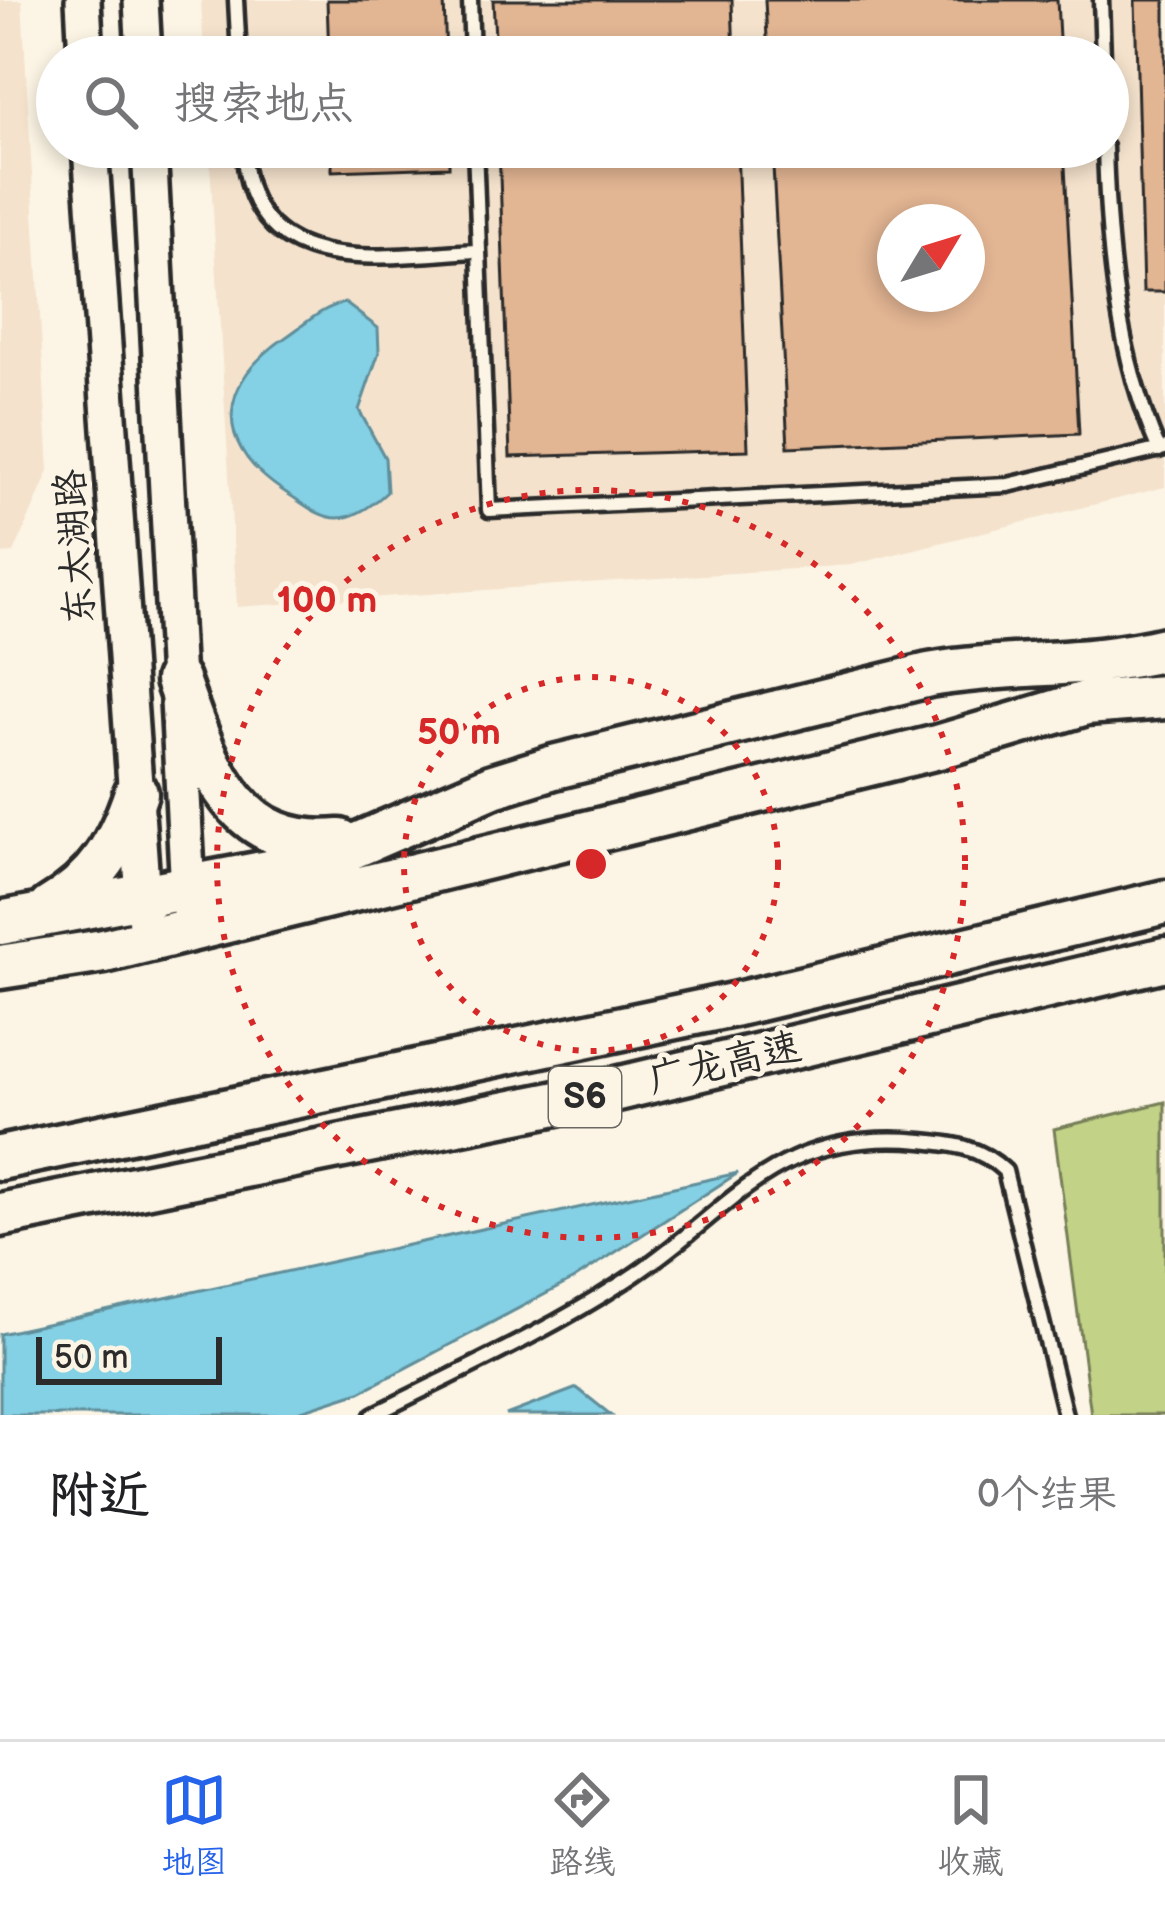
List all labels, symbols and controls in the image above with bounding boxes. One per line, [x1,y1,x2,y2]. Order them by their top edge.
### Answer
search box [36,36,1129,168]
icon: search [78,69,144,135]
text: 搜索地点 [174,77,354,132]
north arrow [877,204,985,312]
street label: 东太湖路 [47,468,105,626]
text: 100 m [277,580,377,623]
text: 50 m [417,712,501,755]
centre of rings [570,843,612,885]
street label: 广龙高速 [644,1024,806,1104]
road number: S6 [549,1067,621,1127]
scale bar [36,1331,222,1384]
text: 50 m [54,1338,129,1378]
text: 附近 [48,1466,150,1527]
text: 0个结果 [977,1472,1117,1519]
tab: 地图 [161,1767,227,1883]
tab: 路线 [549,1767,615,1883]
tab: 收藏 [938,1767,1004,1883]

